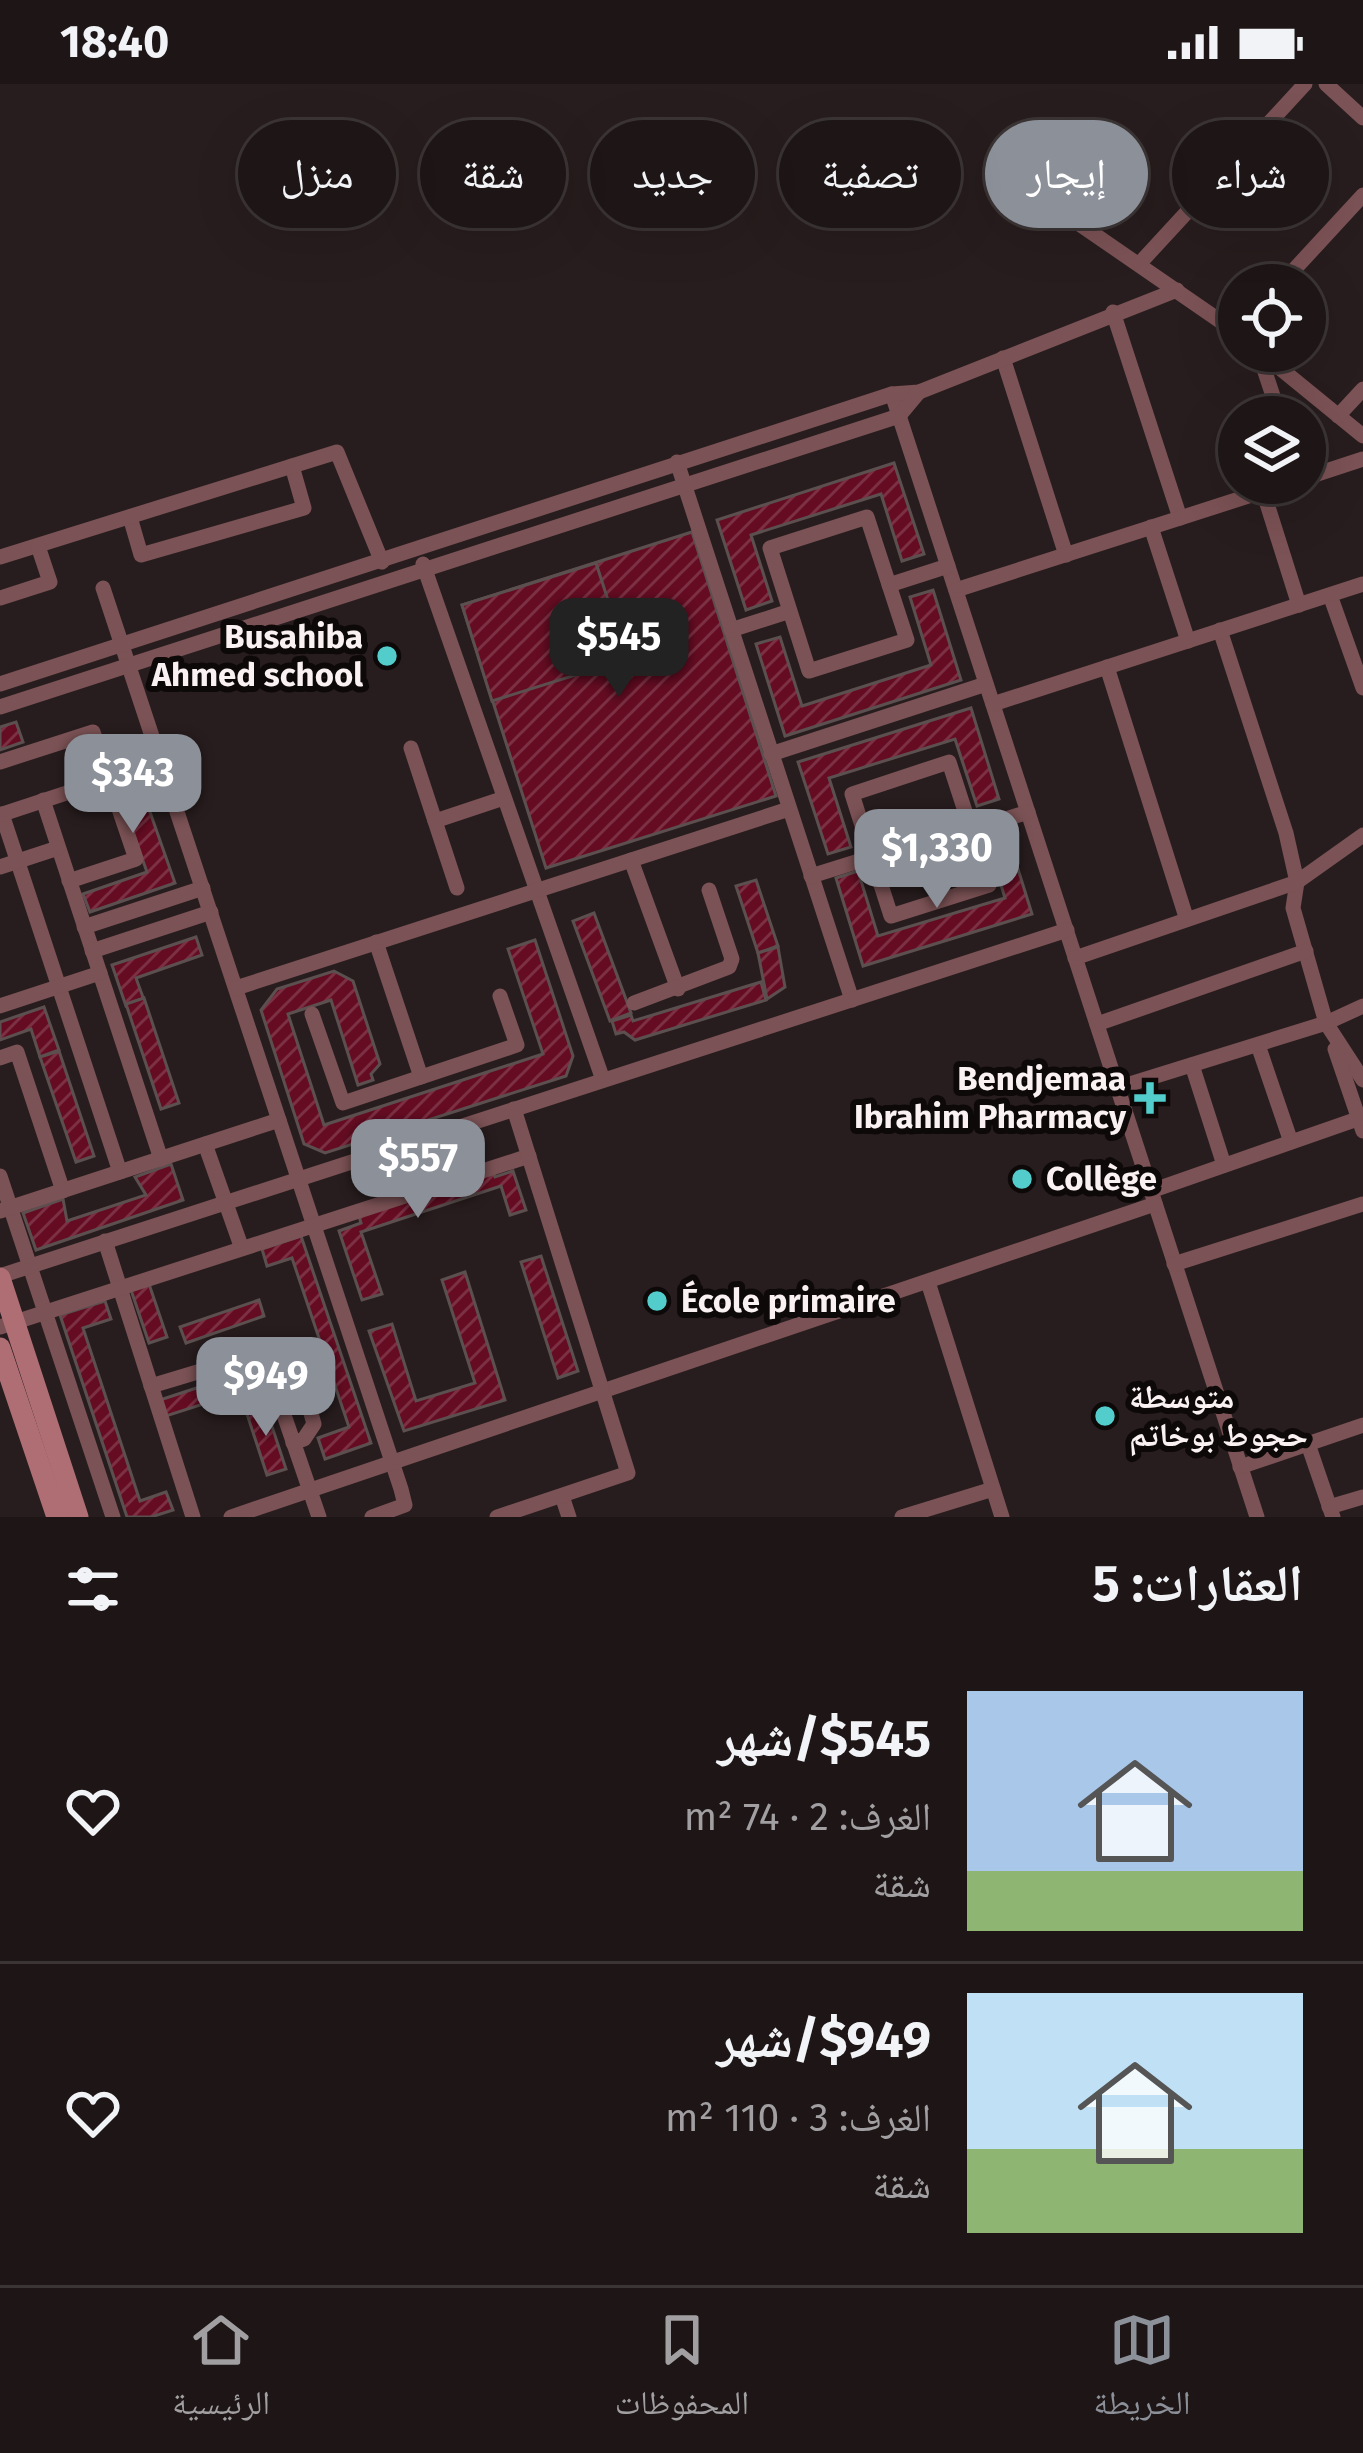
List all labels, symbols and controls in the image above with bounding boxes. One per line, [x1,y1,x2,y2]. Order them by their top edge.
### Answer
text: 18:40 [60,15,169,69]
chip: منزل [238,120,396,228]
chip: شقة [420,120,566,228]
chip: جديد [590,120,755,228]
chip: تصفية [779,120,961,228]
chip: إيجار [985,120,1148,228]
chip: شراء [1172,120,1329,228]
map controls [1218,264,1326,504]
button: locate [1218,264,1326,372]
button: layers [1218,396,1326,504]
pin: $545 [548,598,690,700]
text: $545 [577,614,661,660]
place label: Busahiba Ahmed school [151,617,363,695]
marker: Busahiba Ahmed school [374,643,400,669]
pin: $343 [62,734,204,836]
text: $343 [91,750,175,796]
pin: $1,330 [839,809,1035,911]
text: $1,330 [881,825,993,871]
place label: Bendjemaa Ibrahim Pharmacy [854,1059,1127,1137]
marker: Bendjemaa Ibrahim Pharmacy [1137,1085,1163,1111]
pin: $557 [347,1119,489,1221]
text: $557 [378,1135,458,1181]
place label: Collège [1046,1159,1157,1199]
marker: Collège [1009,1166,1035,1192]
place label: École primaire [681,1280,896,1321]
marker: École primaire [644,1288,670,1314]
pin: $949 [195,1337,337,1439]
text: $949 [223,1353,309,1399]
place label: متوسطة حجوط بوخاتم [1129,1377,1308,1457]
marker: متوسطة حجوط بوخاتم [1092,1403,1118,1429]
text: العقارات: 5 [1092,1553,1303,1615]
icon: filters [60,1556,126,1622]
text: $545/شهر [717,1708,931,1770]
icon: home [1063,1739,1207,1883]
icon: heart [60,1778,126,1844]
text: الغرف: 2 · 74 m² [684,1794,931,1840]
text: شقة [873,1861,931,1907]
text: $949/شهر [717,2009,931,2071]
icon: home [1063,2041,1207,2185]
icon: heart [60,2080,126,2146]
text: الغرف: 3 · 110 m² [665,2095,931,2141]
text: شقة [873,2162,931,2208]
tab: الرئيسية [172,2307,270,2435]
tab: المحفوظات [615,2307,749,2435]
tab: الخريطة [1094,2307,1191,2435]

